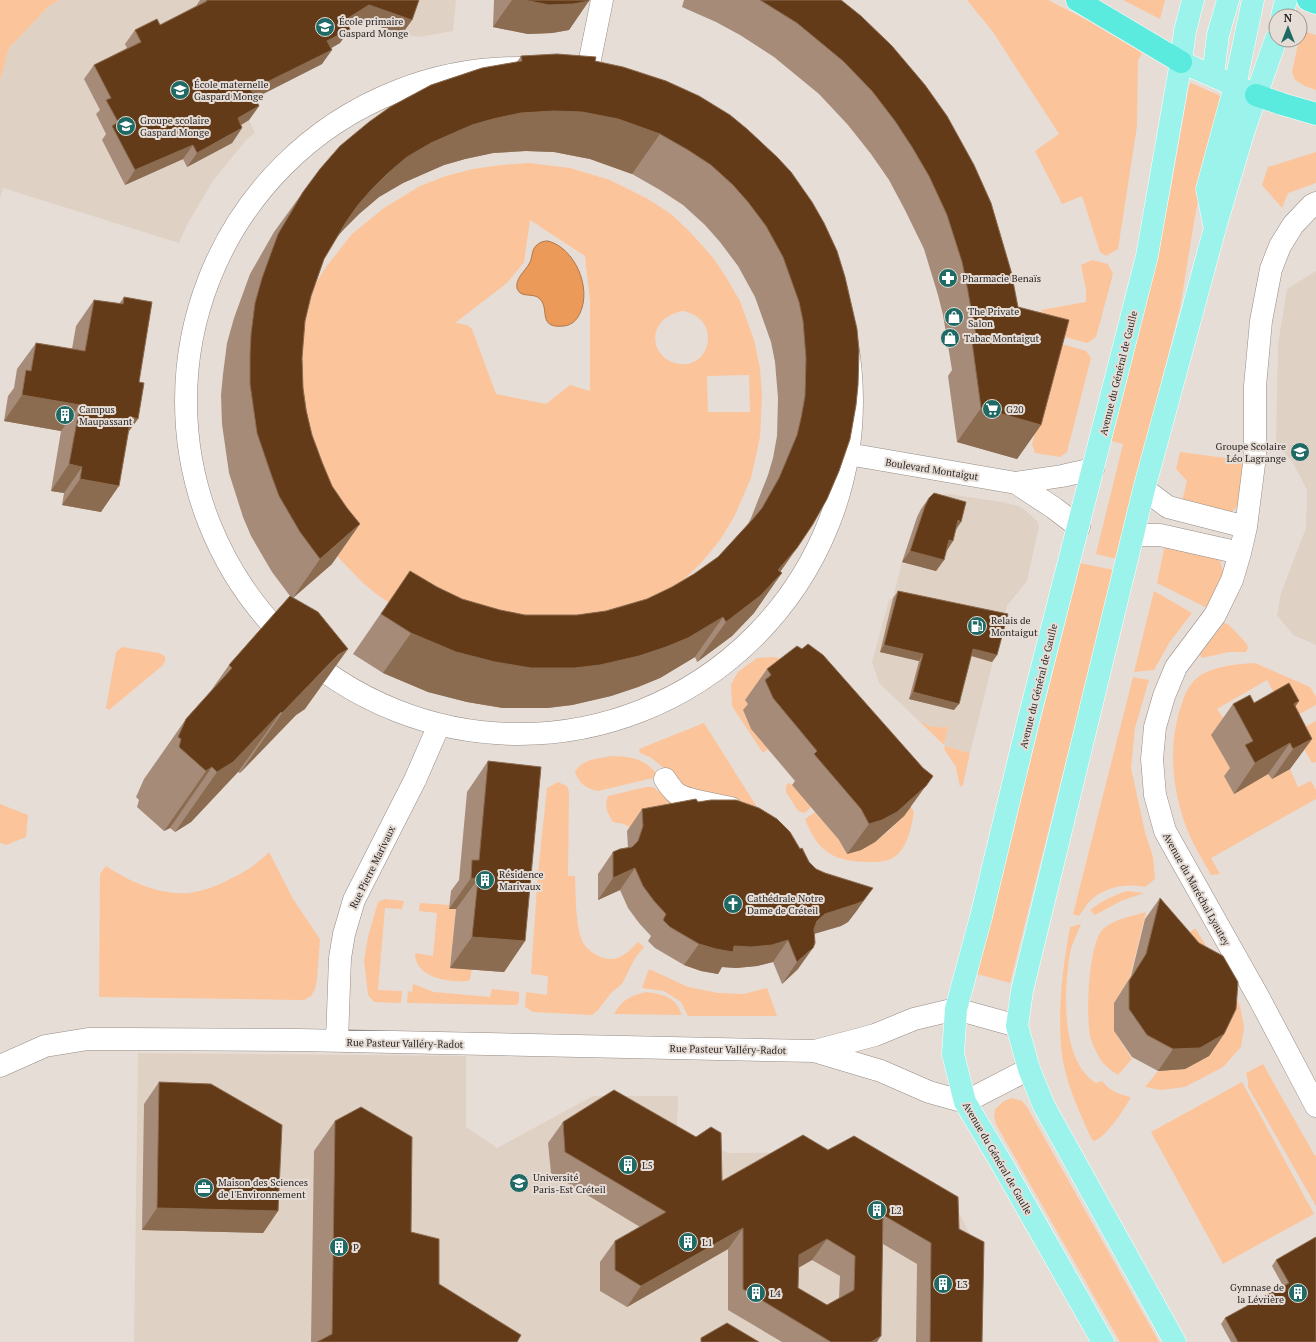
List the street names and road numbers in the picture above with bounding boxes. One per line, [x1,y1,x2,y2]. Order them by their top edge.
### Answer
street label: Avenue du Général de Gaulle [1097,310,1140,437]
street label: Boulevard Montaigut [885,456,980,483]
street label: Avenue du Général de Gaulle [1017,623,1060,750]
street label: Rue Pierre Marivaux [347,823,398,911]
street label: Avenue du Maréchal Lyautey [1160,831,1233,949]
street label: Rue Pasteur Valléry-Radot [347,1036,464,1051]
street label: Rue Pasteur Valléry-Radot [670,1042,787,1057]
street label: Avenue du Général de Gaulle [960,1100,1035,1217]

